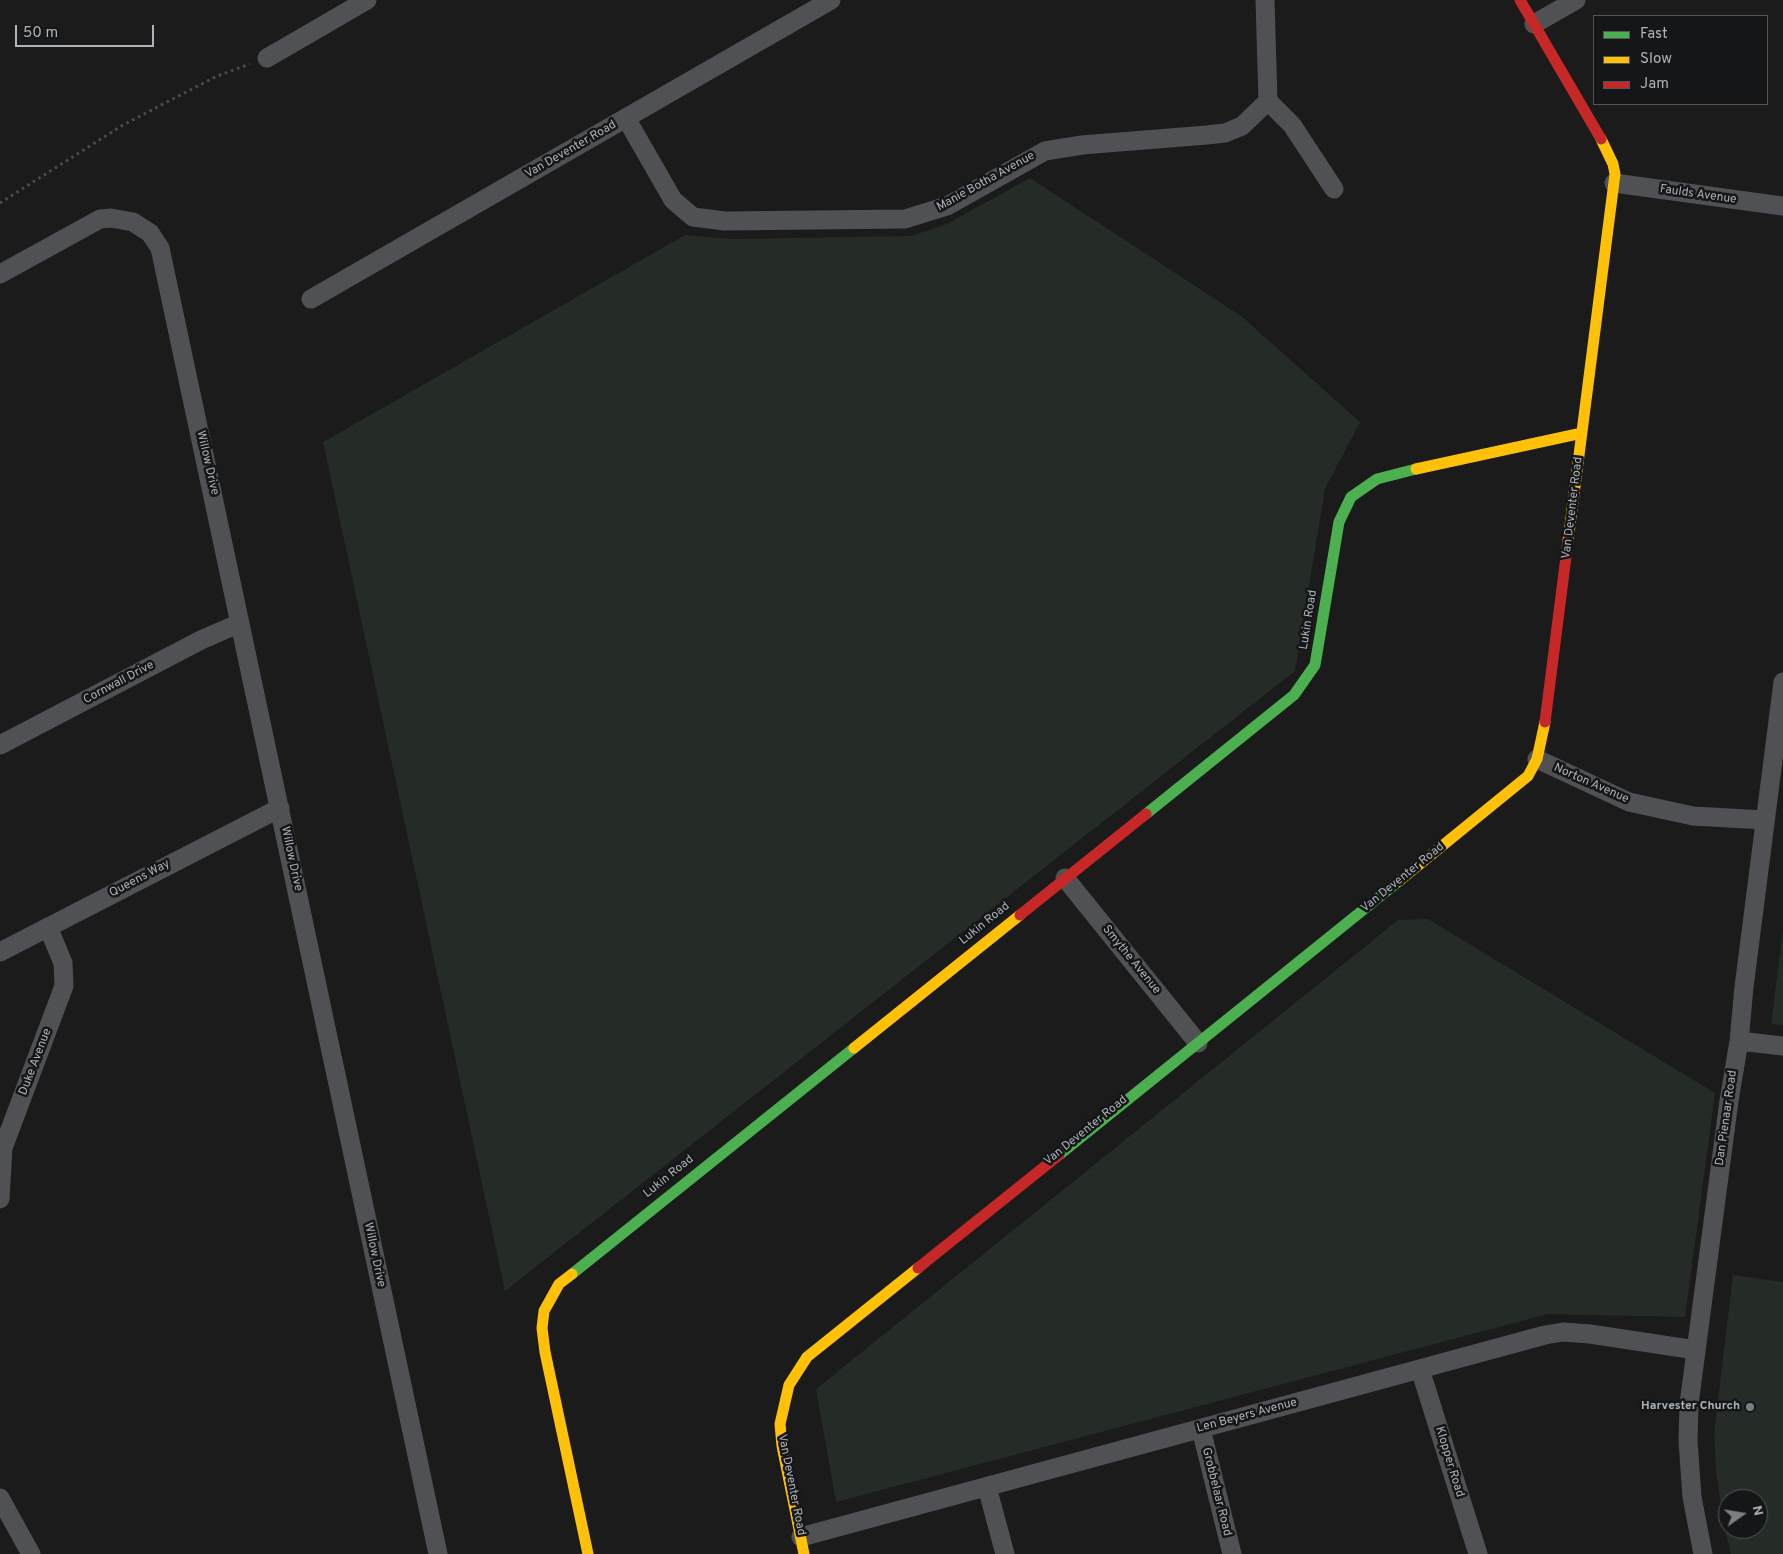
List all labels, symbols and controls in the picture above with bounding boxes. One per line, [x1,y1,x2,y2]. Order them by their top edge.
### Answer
scale bar [18,15,156,47]
legend [1593,15,1768,105]
text: 50 m [23,24,58,43]
text: Fast [1640,25,1668,44]
text: Slow [1640,50,1672,69]
text: Jam [1640,75,1669,94]
street label: Van Deventer Road [523,118,619,182]
street label: Manie Botha Avenue [935,149,1037,215]
street label: Faulds Avenue [1659,182,1737,208]
street label: Willow Drive [193,429,221,497]
street label: Van Deventer Road [1560,456,1586,560]
street label: Lukin Road [1297,589,1321,651]
street label: Cornwall Drive [81,658,157,708]
street label: Norton Avenue [1551,761,1631,807]
street label: Willow Drive [277,825,305,893]
street label: Van Deventer Road [1359,840,1447,916]
street label: Queens Way [107,857,173,901]
street label: Lukin Road [957,899,1013,949]
street label: Smythe Avenue [1099,923,1163,997]
street label: Duke Avenue [17,1027,55,1097]
street label: Dan Pienaar Road [1713,1069,1741,1167]
street label: Van Deventer Road [1042,1093,1130,1169]
street label: Lukin Road [641,1152,697,1202]
street label: Willow Drive [360,1221,388,1289]
street label: Len Beyers Avenue [1195,1396,1299,1436]
place label: Harvester Church [1641,1400,1740,1414]
marker: Harvester Church [1744,1401,1756,1413]
street label: Klopper Road [1431,1425,1467,1499]
street label: Van Deventer Road [774,1433,808,1537]
street label: Grobbelaar Road [1198,1446,1234,1538]
north arrow [1718,1489,1768,1539]
text: N [1748,1504,1767,1518]

